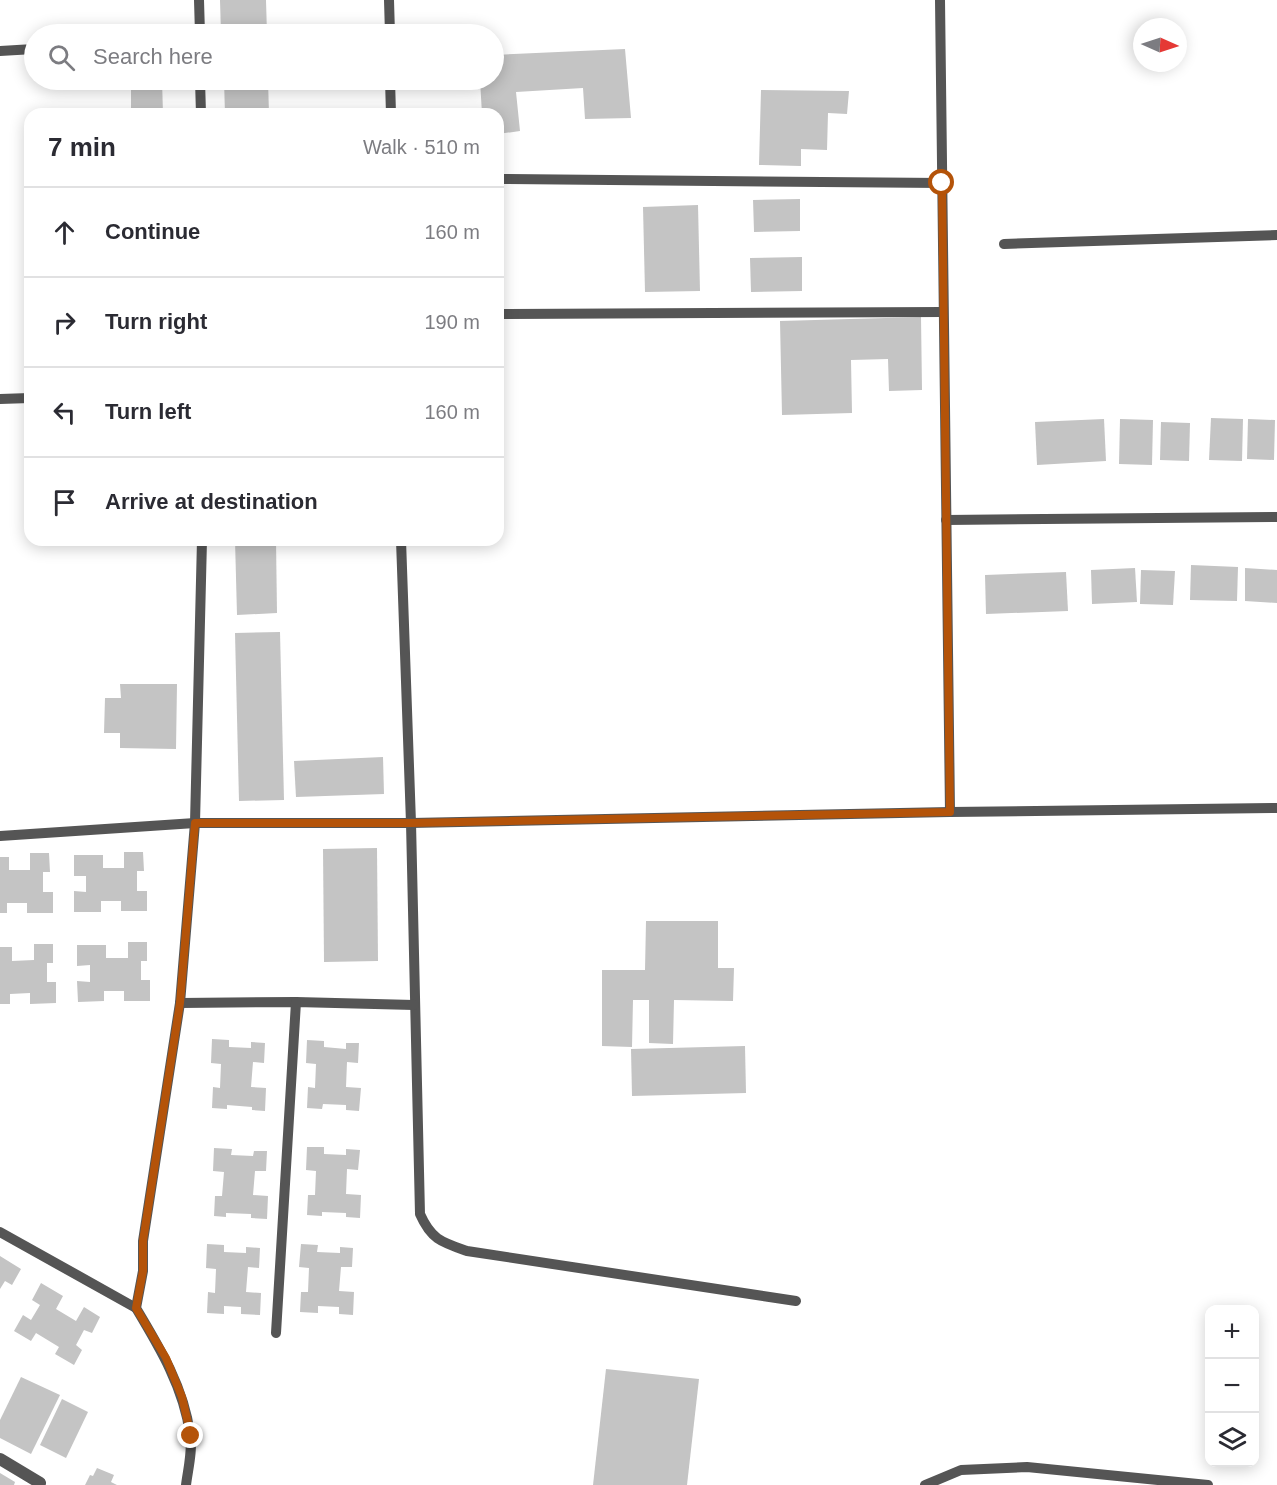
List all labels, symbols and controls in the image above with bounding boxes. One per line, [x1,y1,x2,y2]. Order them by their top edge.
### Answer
north arrow [1133,18,1187,72]
search box [24,24,504,90]
icon: search [45,41,78,74]
text: Search here [93,44,213,69]
text: 7 min [48,132,116,162]
text: Walk · 510 m [363,136,480,158]
route start [928,169,954,195]
icon: ahead [48,216,81,249]
text: Continue [105,219,200,244]
text: 160 m [424,221,480,243]
icon: right [48,306,81,339]
text: Turn right [105,309,207,334]
text: 190 m [424,311,480,333]
icon: left [48,396,81,429]
text: Turn left [105,399,191,424]
text: 160 m [424,401,480,423]
icon: arrive [48,486,81,519]
text: Arrive at destination [105,489,318,514]
map controls [1205,1305,1259,1467]
button: + [1205,1305,1259,1359]
button: − [1205,1359,1259,1413]
button: layers [1205,1413,1259,1467]
route end [177,1422,203,1448]

